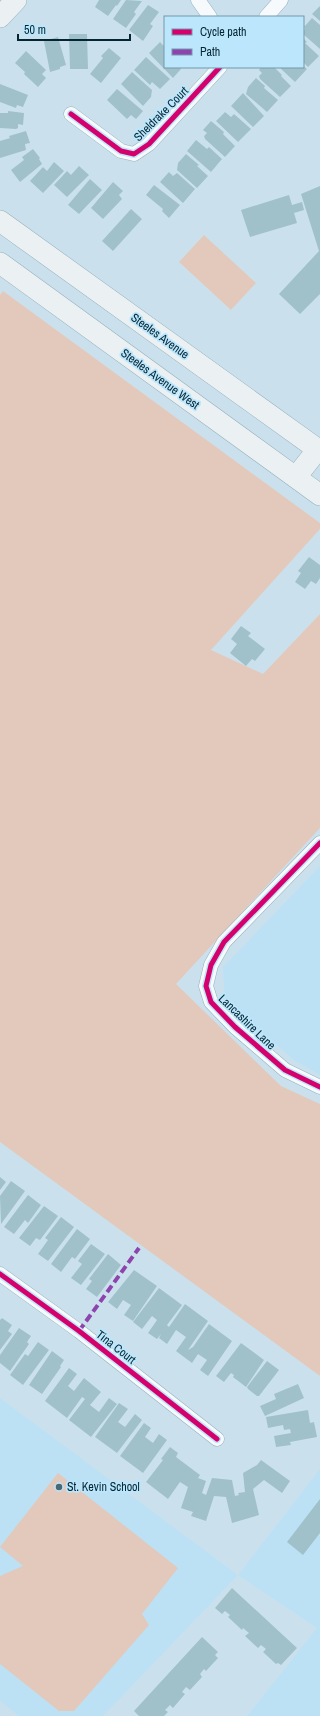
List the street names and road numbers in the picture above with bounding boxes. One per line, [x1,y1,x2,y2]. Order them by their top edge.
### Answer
street label: Sheldrake Court [130,83,192,145]
street label: Steeles Avenue [128,309,192,363]
street label: Steeles Avenue West [118,345,203,413]
street label: Lancashire Lane [215,991,279,1053]
street label: Tina Court [93,1326,139,1368]

